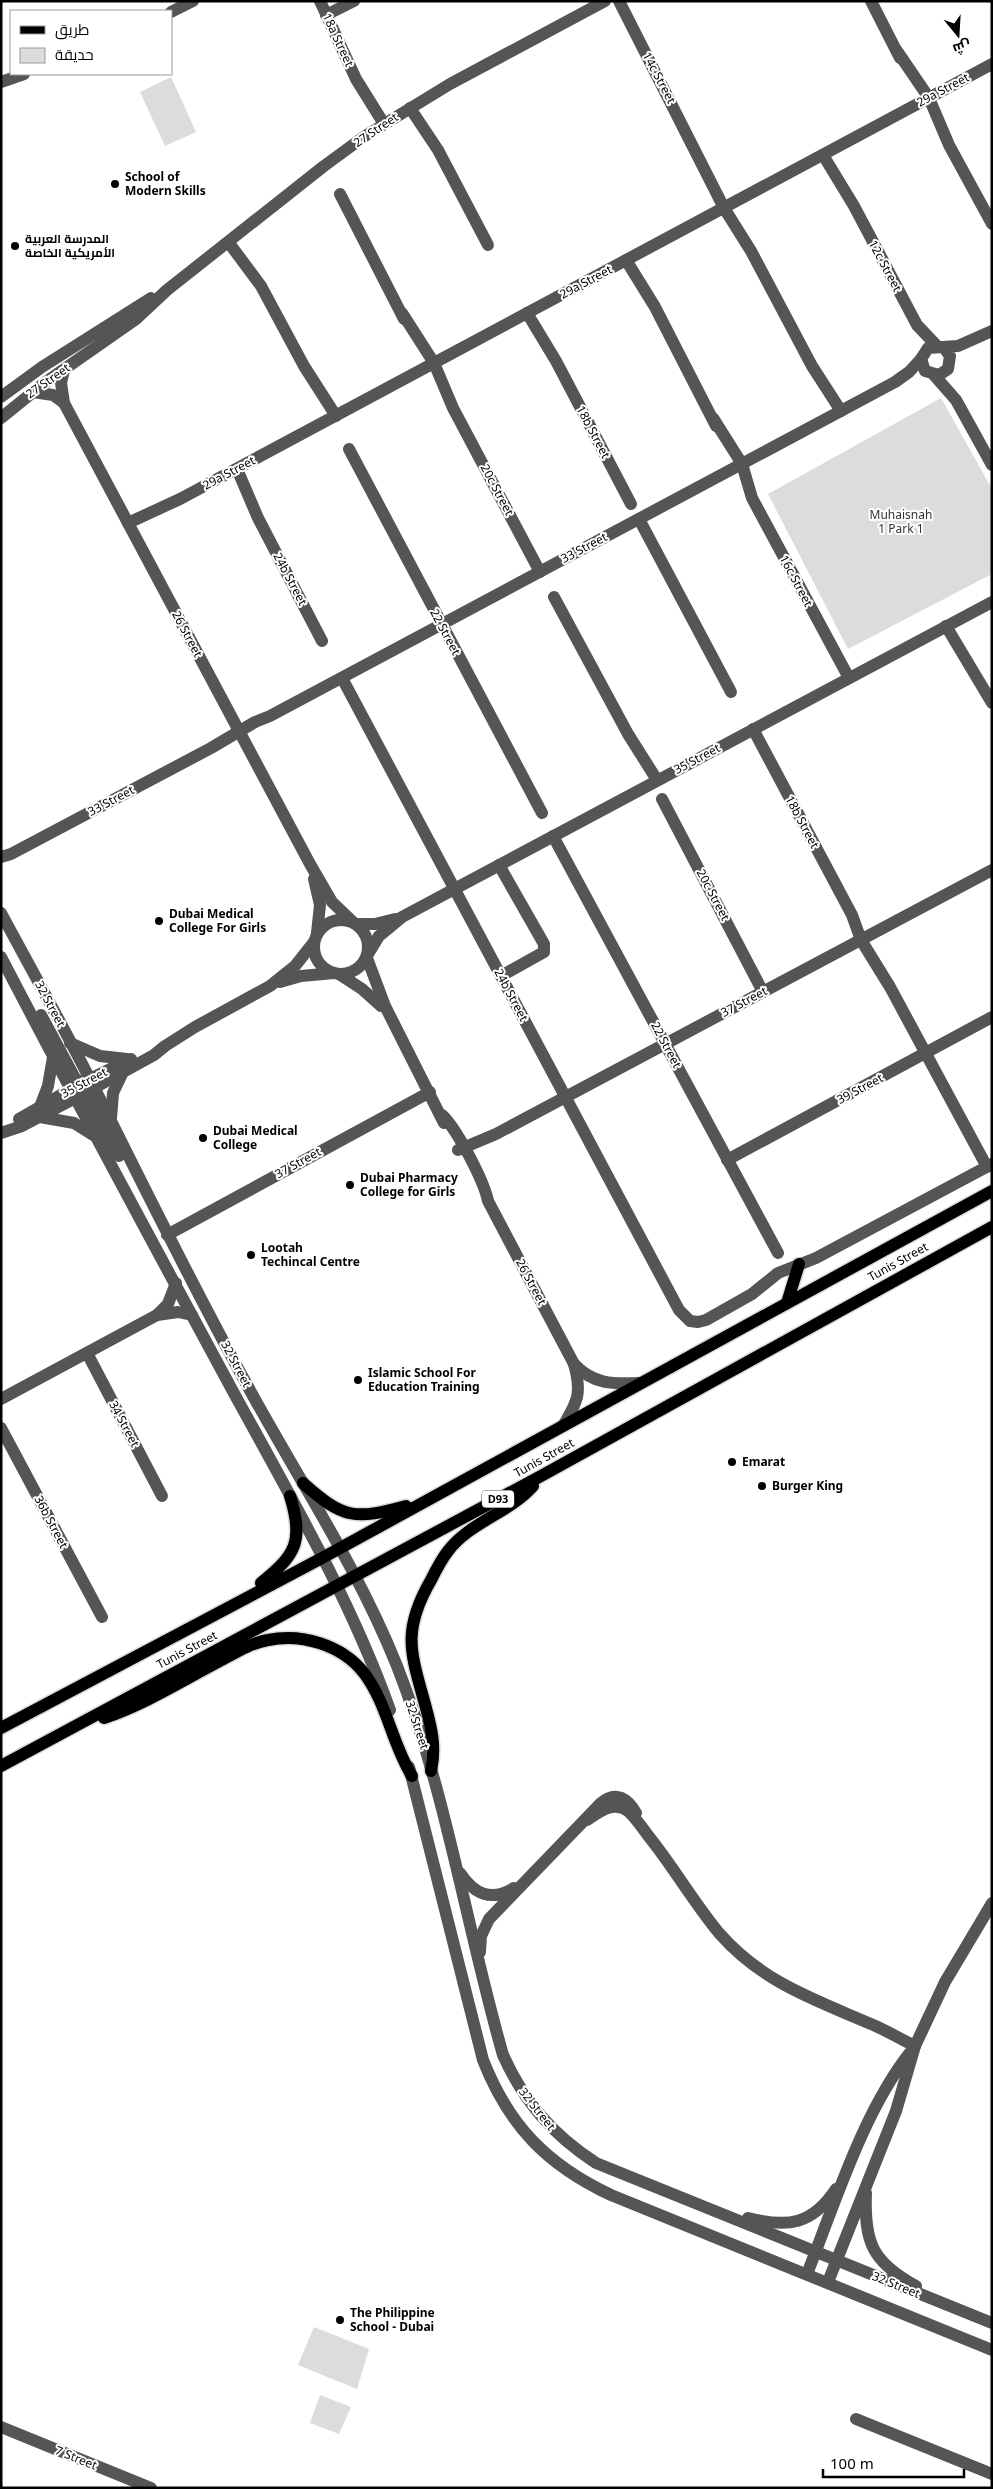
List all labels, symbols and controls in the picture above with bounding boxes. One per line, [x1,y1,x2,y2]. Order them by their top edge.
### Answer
legend [10,10,172,75]
street label: 18a Street [319,10,358,70]
north arrow [933,10,983,60]
text: طريق [55,19,89,40]
text: ش [951,36,974,60]
text: حديقة [55,44,94,64]
street label: 14c Street [639,49,680,107]
street label: 29a Street [914,68,973,110]
street label: 27 Street [350,108,402,151]
place label: School of Modern Skills [125,168,206,199]
marker: School of Modern Skills [109,178,121,190]
place label: المدرسة العربية الأمريكية الخاصة [25,230,115,261]
street label: 12c Street [865,237,906,295]
marker: المدرسة العربية الأمريكية الخاصة [9,240,21,252]
street label: 29a Street [557,260,616,302]
street label: 27 Street [22,359,74,402]
street label: 18b Street [572,402,615,462]
street label: 29a Street [200,451,259,493]
street label: 20c Street [477,461,518,519]
park label: Muhaisnah 1 Park 1 [870,506,932,537]
street label: 33 Street [558,528,611,567]
street label: 24b Street [269,549,312,609]
street label: 16c Street [776,552,817,610]
street label: 22 Street [426,606,465,659]
street label: 26 Street [168,608,207,661]
street label: 35 Street [671,739,724,778]
street label: 33 Street [85,781,138,820]
street label: 18b Street [781,792,824,852]
street label: 20c Street [693,866,734,924]
place label: Dubai Medical College For Girls [169,905,266,936]
marker: Dubai Medical College For Girls [153,915,165,927]
street label: 24b Street [490,965,533,1025]
street label: 32 Street [31,978,70,1031]
street label: 37 Street [718,982,771,1021]
street label: 22 Street [647,1019,686,1072]
street label: 35 Street [58,1063,111,1102]
street label: 39 Street [834,1069,887,1108]
place label: Dubai Medical College [213,1122,298,1153]
marker: Dubai Medical College [197,1132,209,1144]
street label: 37 Street [272,1143,324,1182]
place label: Dubai Pharmacy College for Girls [360,1169,458,1200]
marker: Dubai Pharmacy College for Girls [344,1179,356,1191]
street label: Tunis Street [865,1238,931,1285]
place label: Lootah Techincal Centre [261,1239,360,1270]
marker: Lootah Techincal Centre [245,1249,257,1261]
street label: 26 Street [512,1256,551,1309]
street label: 32 Street [217,1338,256,1391]
place label: Islamic School For Education Training [368,1364,480,1395]
marker: Islamic School For Education Training [352,1374,364,1386]
street label: 34 Street [105,1398,144,1451]
street label: Tunis Street [511,1434,577,1481]
place label: Emarat [742,1453,785,1470]
marker: Emarat [726,1456,738,1468]
place label: Burger King [772,1477,843,1494]
marker: Burger King [756,1480,768,1492]
road number: D93 [482,1490,514,1508]
street label: 36b Street [30,1492,73,1552]
street label: Tunis Street [153,1626,221,1673]
street label: 32 Street [402,1698,434,1752]
street label: 32 Street [515,2084,560,2134]
street label: 32 Street [870,2267,923,2302]
place label: The Philippine School - Dubai [350,2304,435,2335]
marker: The Philippine School - Dubai [334,2314,346,2326]
street label: 7 Street [53,2442,100,2474]
scale bar [823,2446,964,2478]
text: 100 m [830,2453,874,2473]

